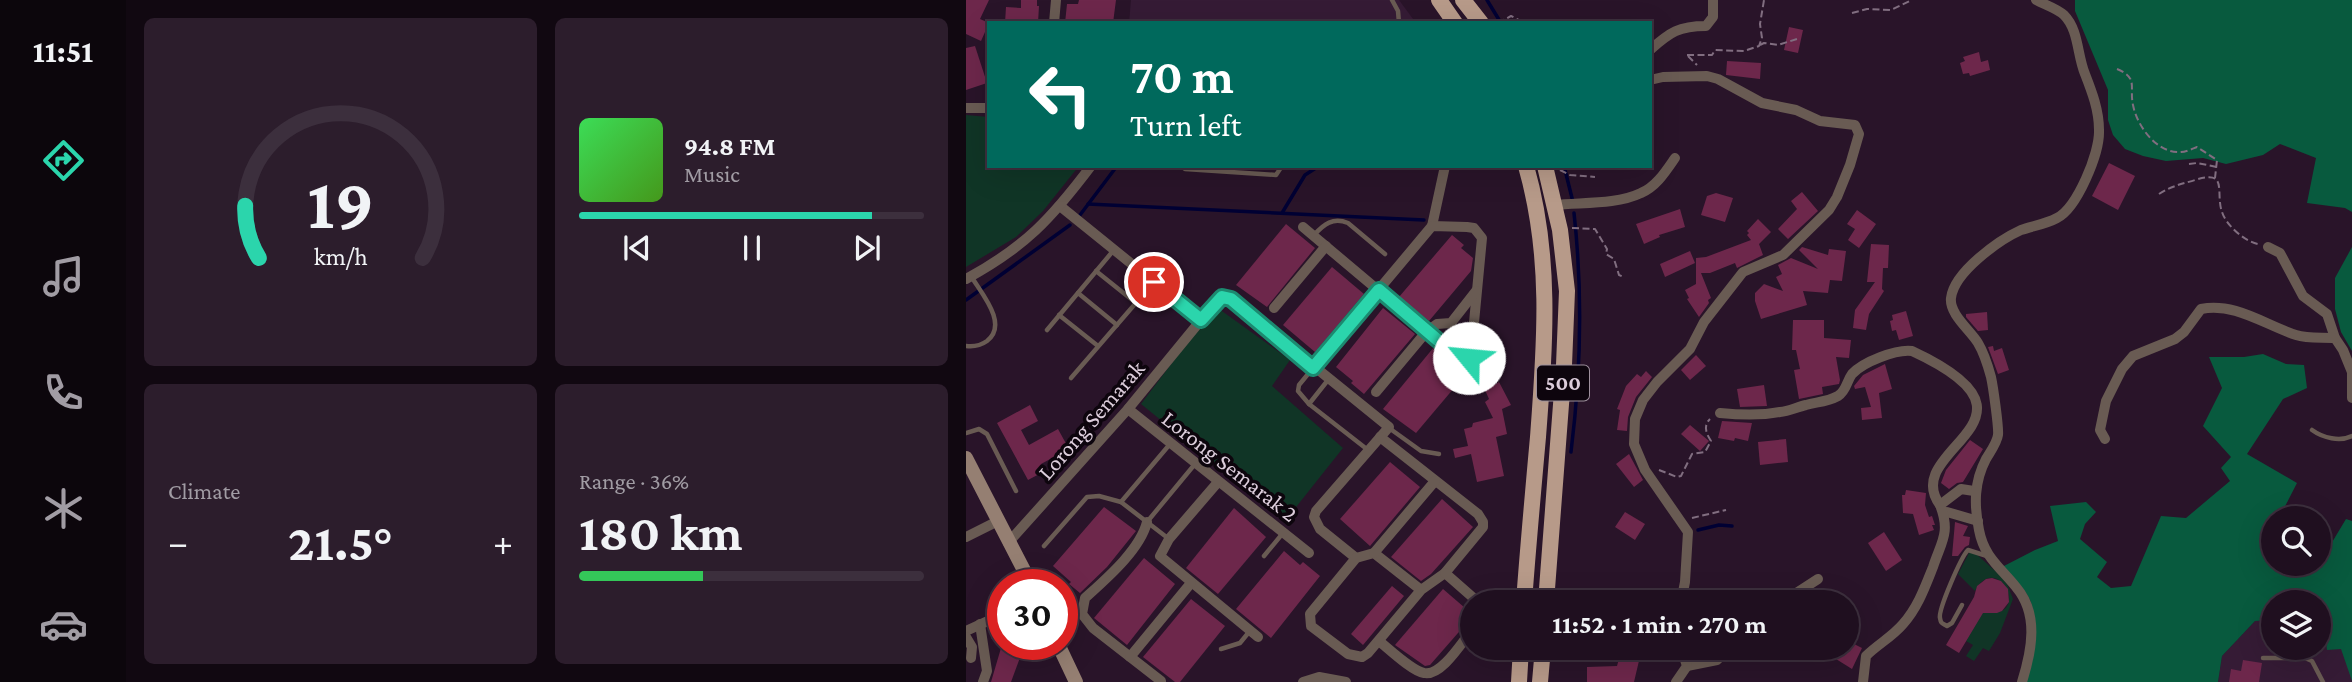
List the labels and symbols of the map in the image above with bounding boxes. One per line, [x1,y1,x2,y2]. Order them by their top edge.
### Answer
pin [1124,252,1184,312]
position arrow [1432,321,1506,395]
street label: Lorong Semarak [1032,355,1150,485]
road number: 500 [1537,366,1589,400]
street label: Lorong Semarak 2 [1157,405,1303,527]
speed limit sign: 30 [987,569,1078,660]

